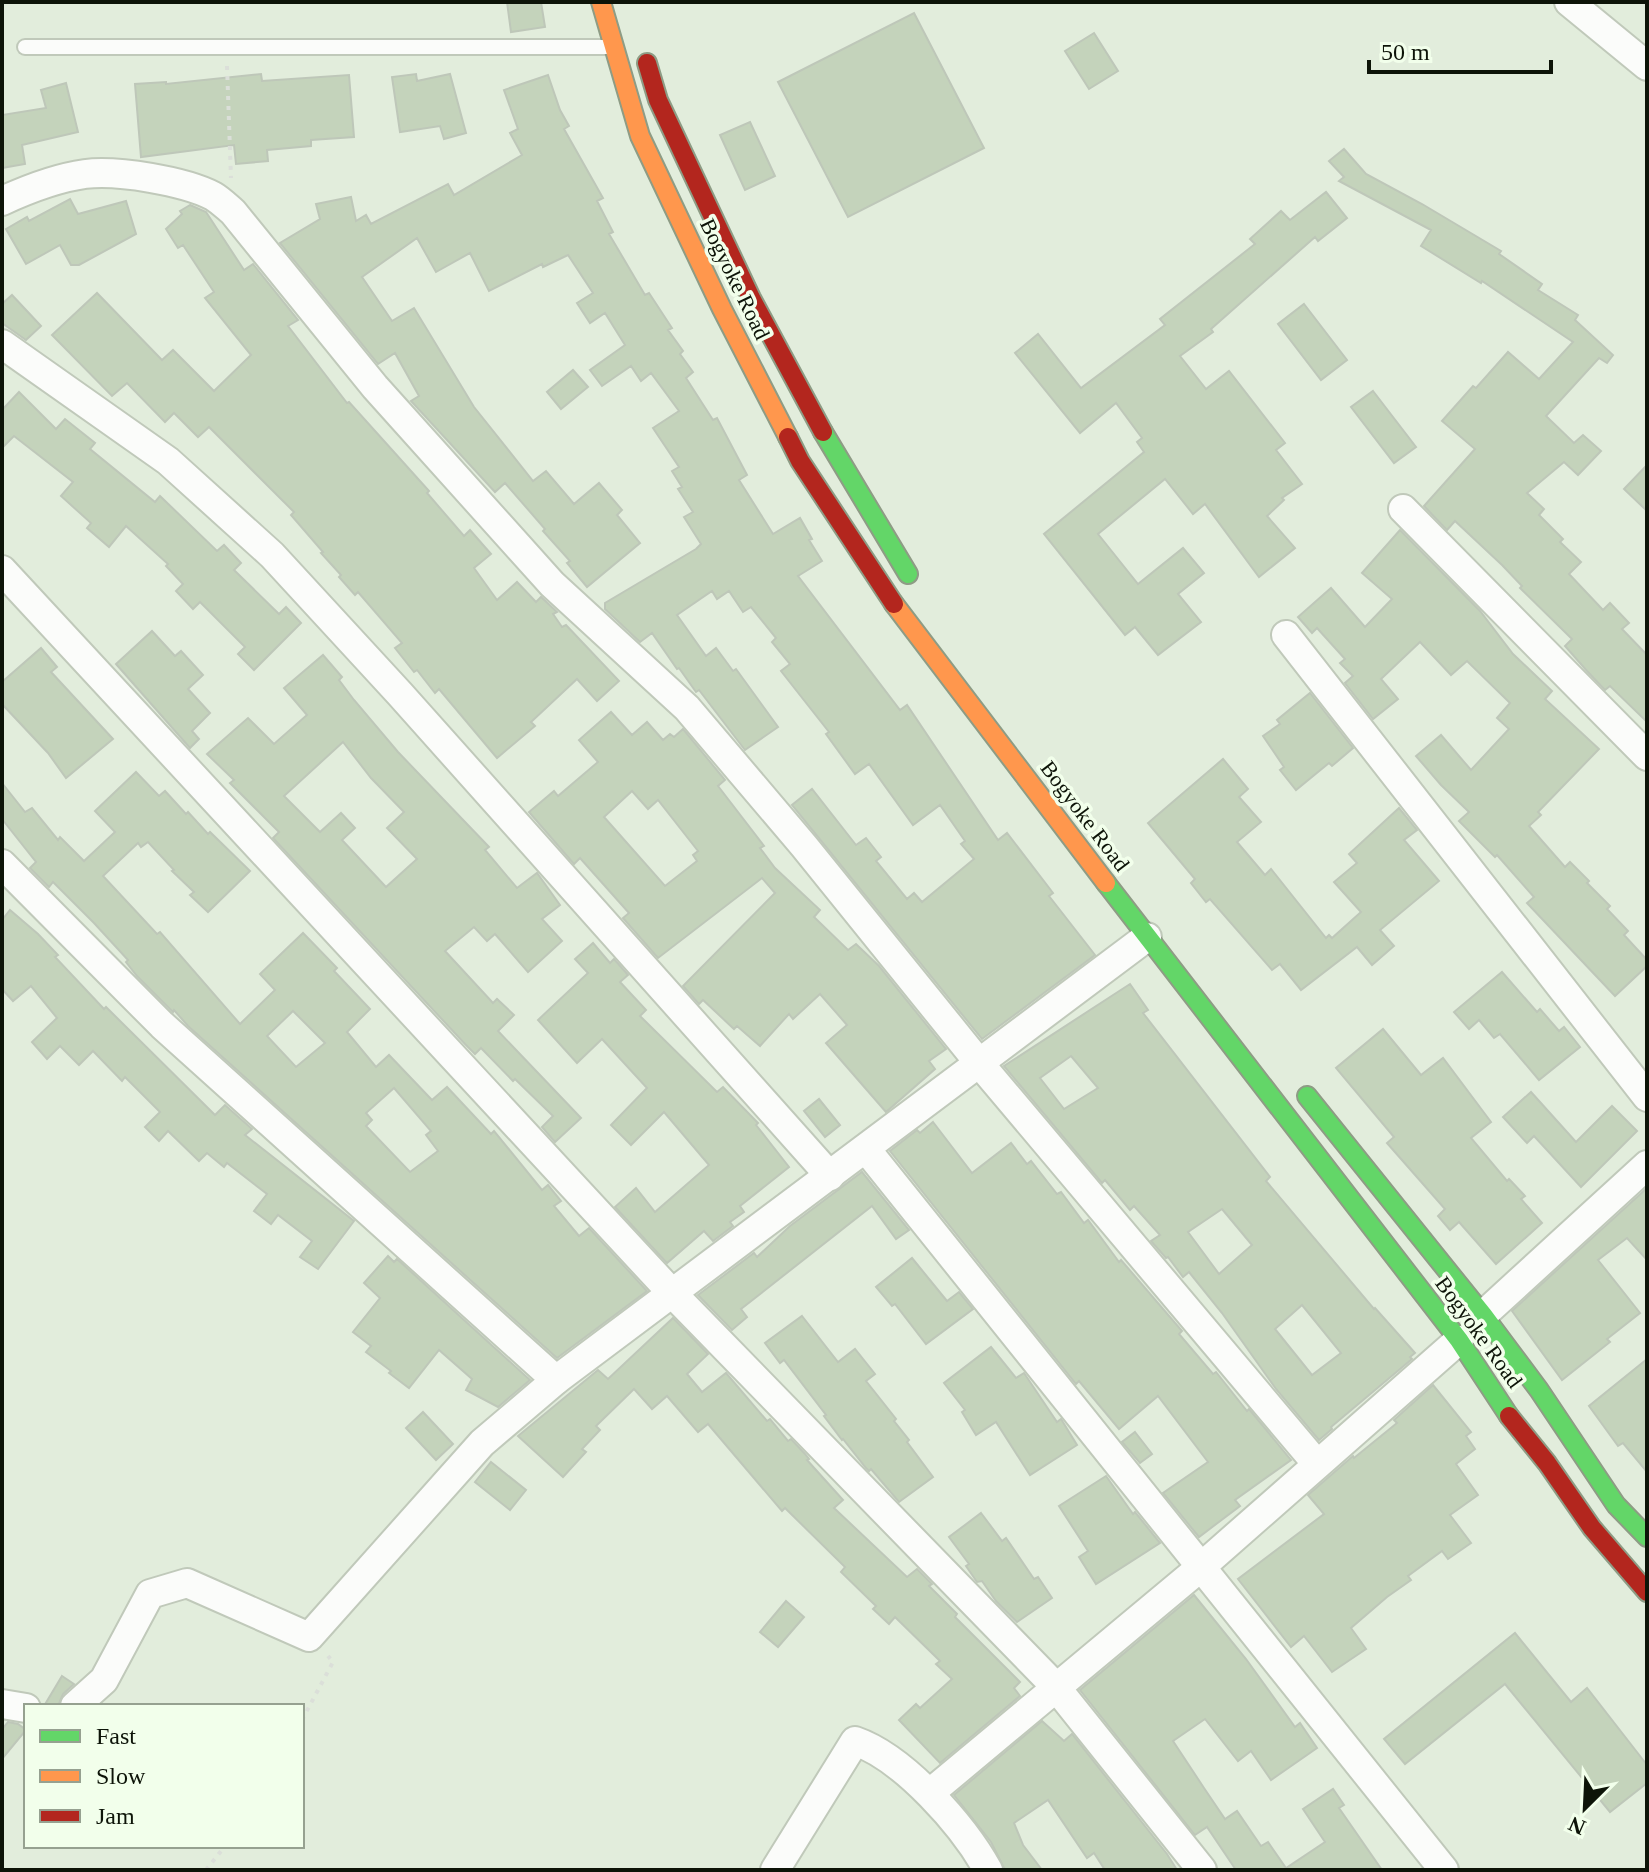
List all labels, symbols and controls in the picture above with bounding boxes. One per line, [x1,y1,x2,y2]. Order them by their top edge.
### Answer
scale bar [1369,24,1551,74]
text: 50 m [1381,39,1430,65]
street label: Bogyoke Road [695,214,775,344]
street label: Bogyoke Road [1035,756,1135,876]
street label: Bogyoke Road [1430,1272,1528,1392]
legend [24,1704,304,1848]
text: Fast [96,1723,136,1749]
text: Slow [96,1763,146,1789]
north arrow [1545,1768,1625,1848]
text: Jam [96,1803,135,1829]
text: N [1565,1811,1589,1840]

